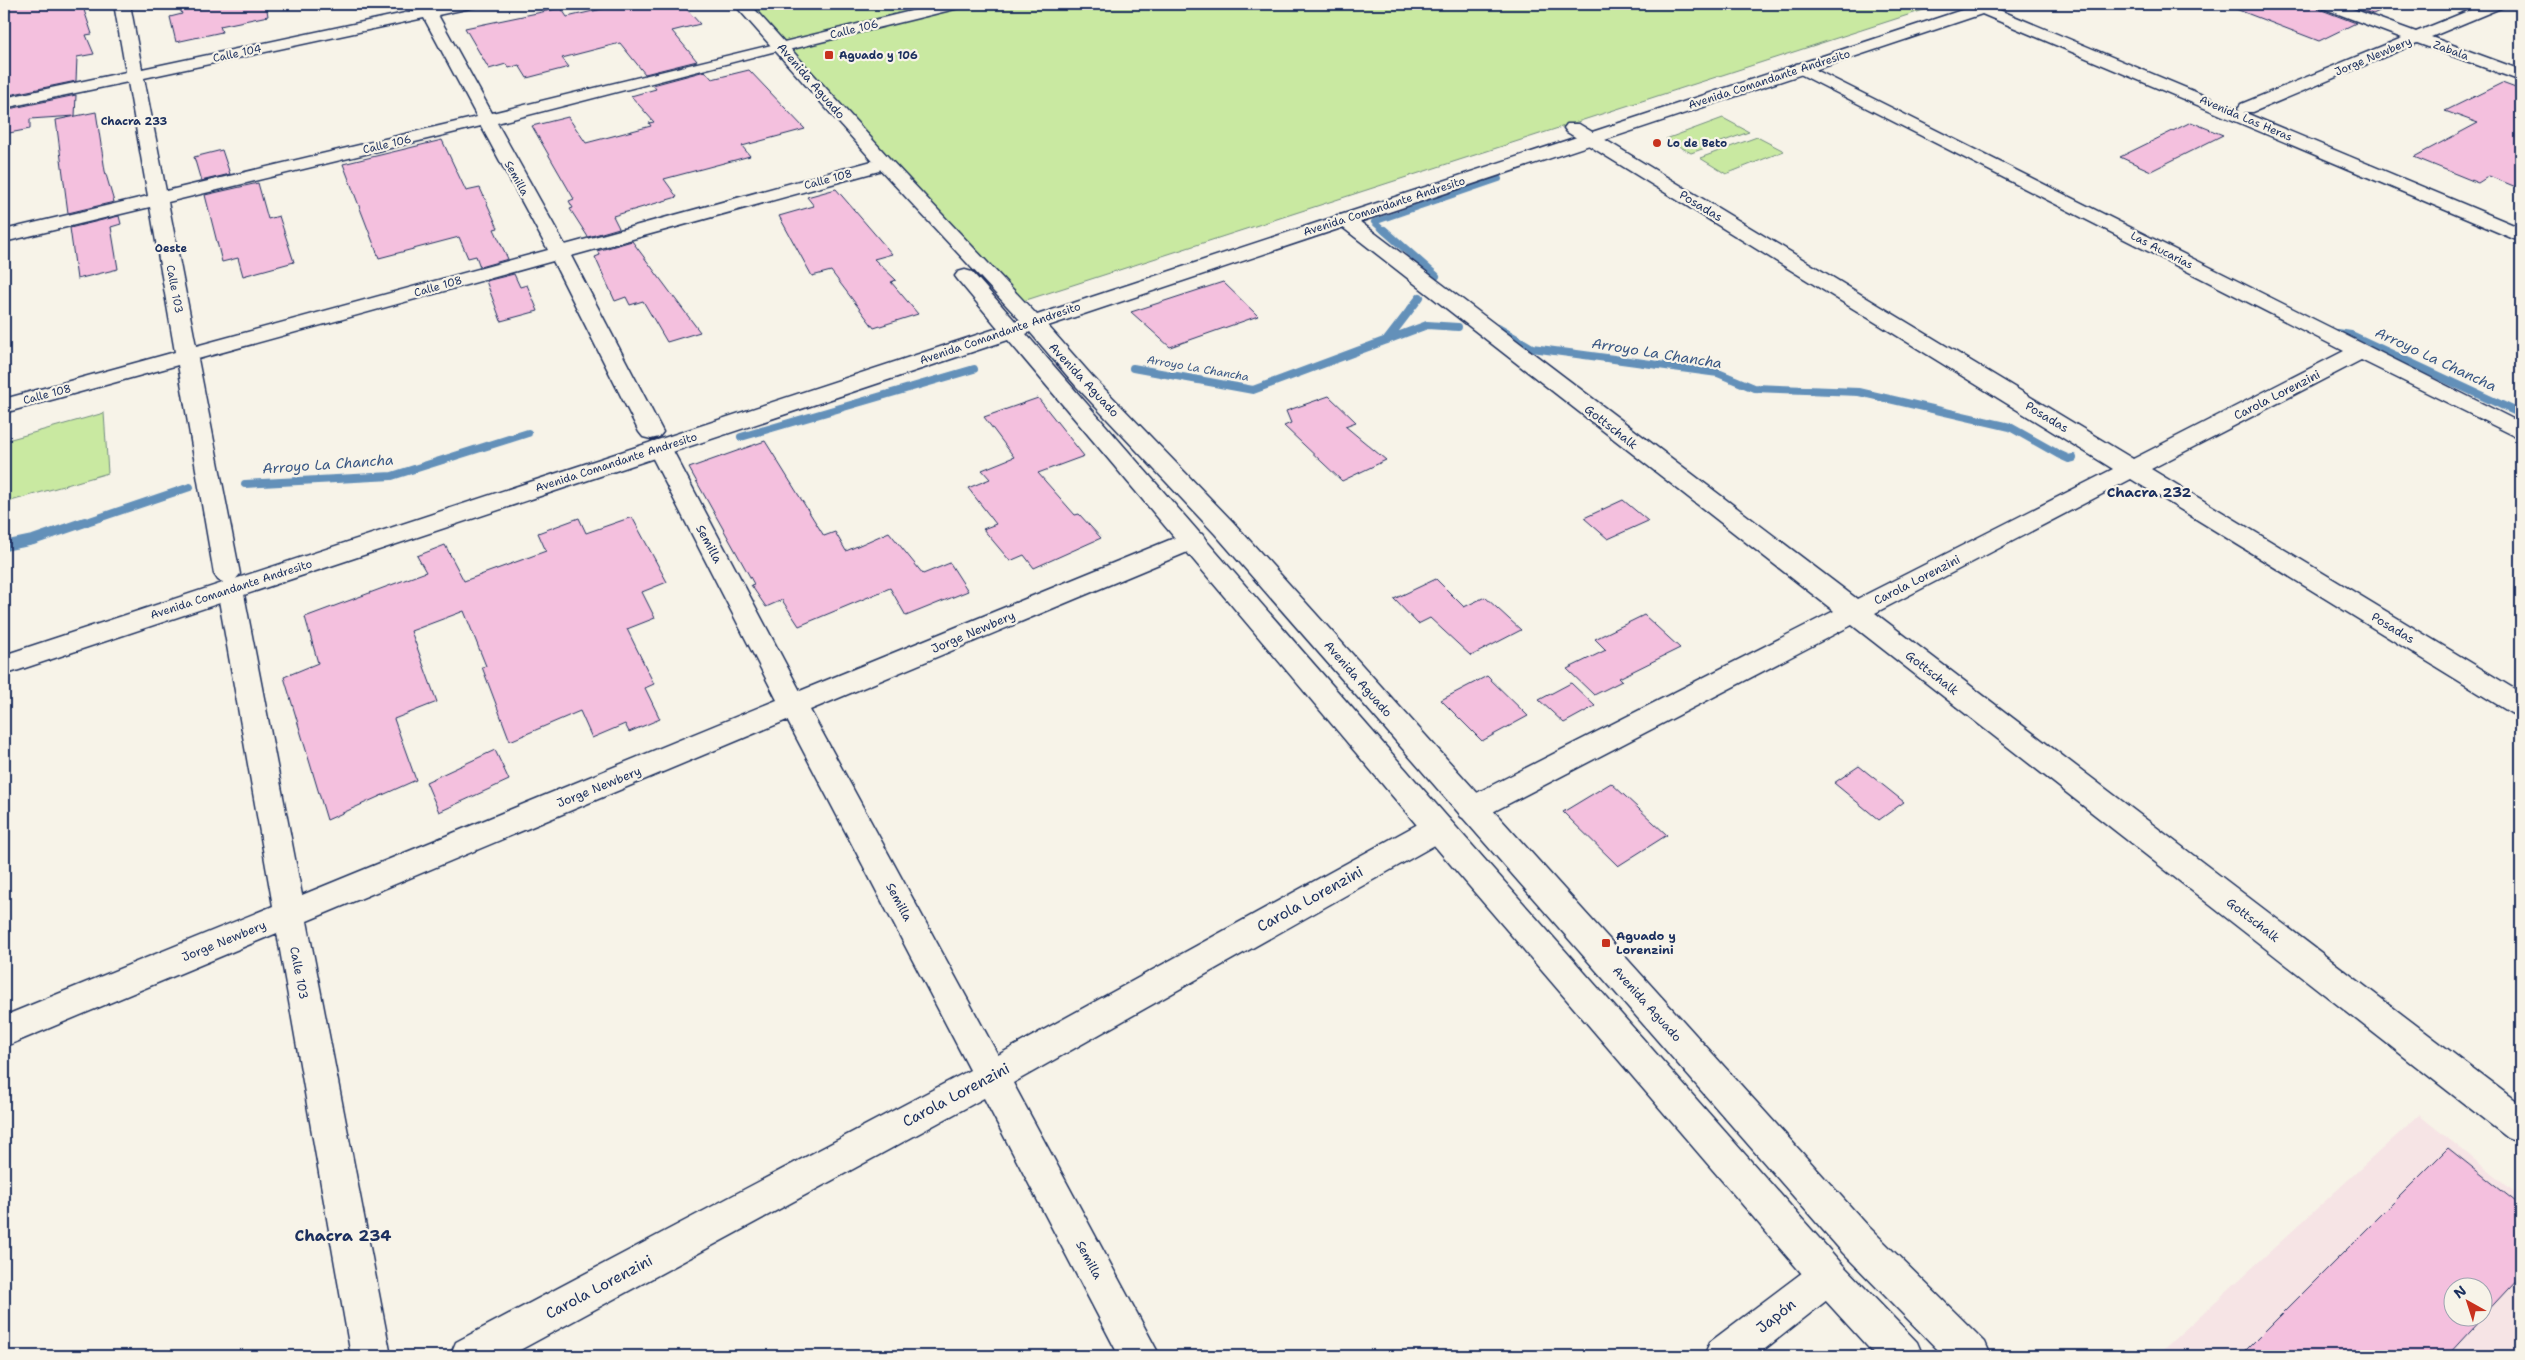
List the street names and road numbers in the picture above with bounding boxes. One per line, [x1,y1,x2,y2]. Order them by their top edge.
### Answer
street label: Calle 106 [828,16,880,43]
street label: Jorge Newbery [2333,34,2414,79]
street label: Zabala [2431,37,2471,64]
street label: Avenida Aguado [773,40,849,122]
street label: Calle 104 [211,41,263,66]
street label: Avenida Comandante Andresito [1686,46,1852,113]
street label: Avenida Las Heras [2197,92,2295,145]
street label: Calle 106 [361,132,413,157]
street label: Semilla [501,158,532,199]
street label: Calle 108 [802,166,854,193]
street label: Avenida Comandante Andresito [1301,173,1467,240]
street label: Posadas [1676,187,1726,225]
street label: Las Aucarias [2128,228,2196,273]
street label: Calle 103 [162,264,187,315]
street label: Calle 108 [412,272,464,301]
street label: Avenida Comandante Andresito [918,299,1083,368]
street label: Avenida Aguado [1045,339,1123,421]
street label: Carola Lorenzini [2231,366,2323,424]
street label: Calle 108 [21,381,73,408]
street label: Posadas [2022,398,2072,436]
street label: Gottschalk [1581,401,1641,453]
street label: Avenida Comandante Andresito [533,429,699,496]
street label: Semilla [692,522,726,566]
street label: Carola Lorenzini [1871,551,1963,609]
street label: Avenida Comandante Andresito [148,556,314,623]
street label: Jorge Newbery [929,607,1017,657]
street label: Posadas [2368,609,2418,647]
street label: Avenida Aguado [1320,638,1396,720]
street label: Gottschalk [1902,647,1962,699]
street label: Jorge Newbery [555,763,644,811]
street label: Carola Lorenzini [1253,861,1367,937]
street label: Semilla [882,880,916,924]
street label: Gottschalk [2223,894,2283,946]
street label: Jorge Newbery [180,917,269,965]
street label: Calle 103 [286,945,312,1001]
street label: Avenida Aguado [1609,963,1685,1045]
street label: Carola Lorenzini [899,1058,1013,1132]
street label: Semilla [1072,1238,1106,1282]
street label: Carola Lorenzini [542,1250,656,1324]
street label: Japón [1752,1294,1800,1338]

